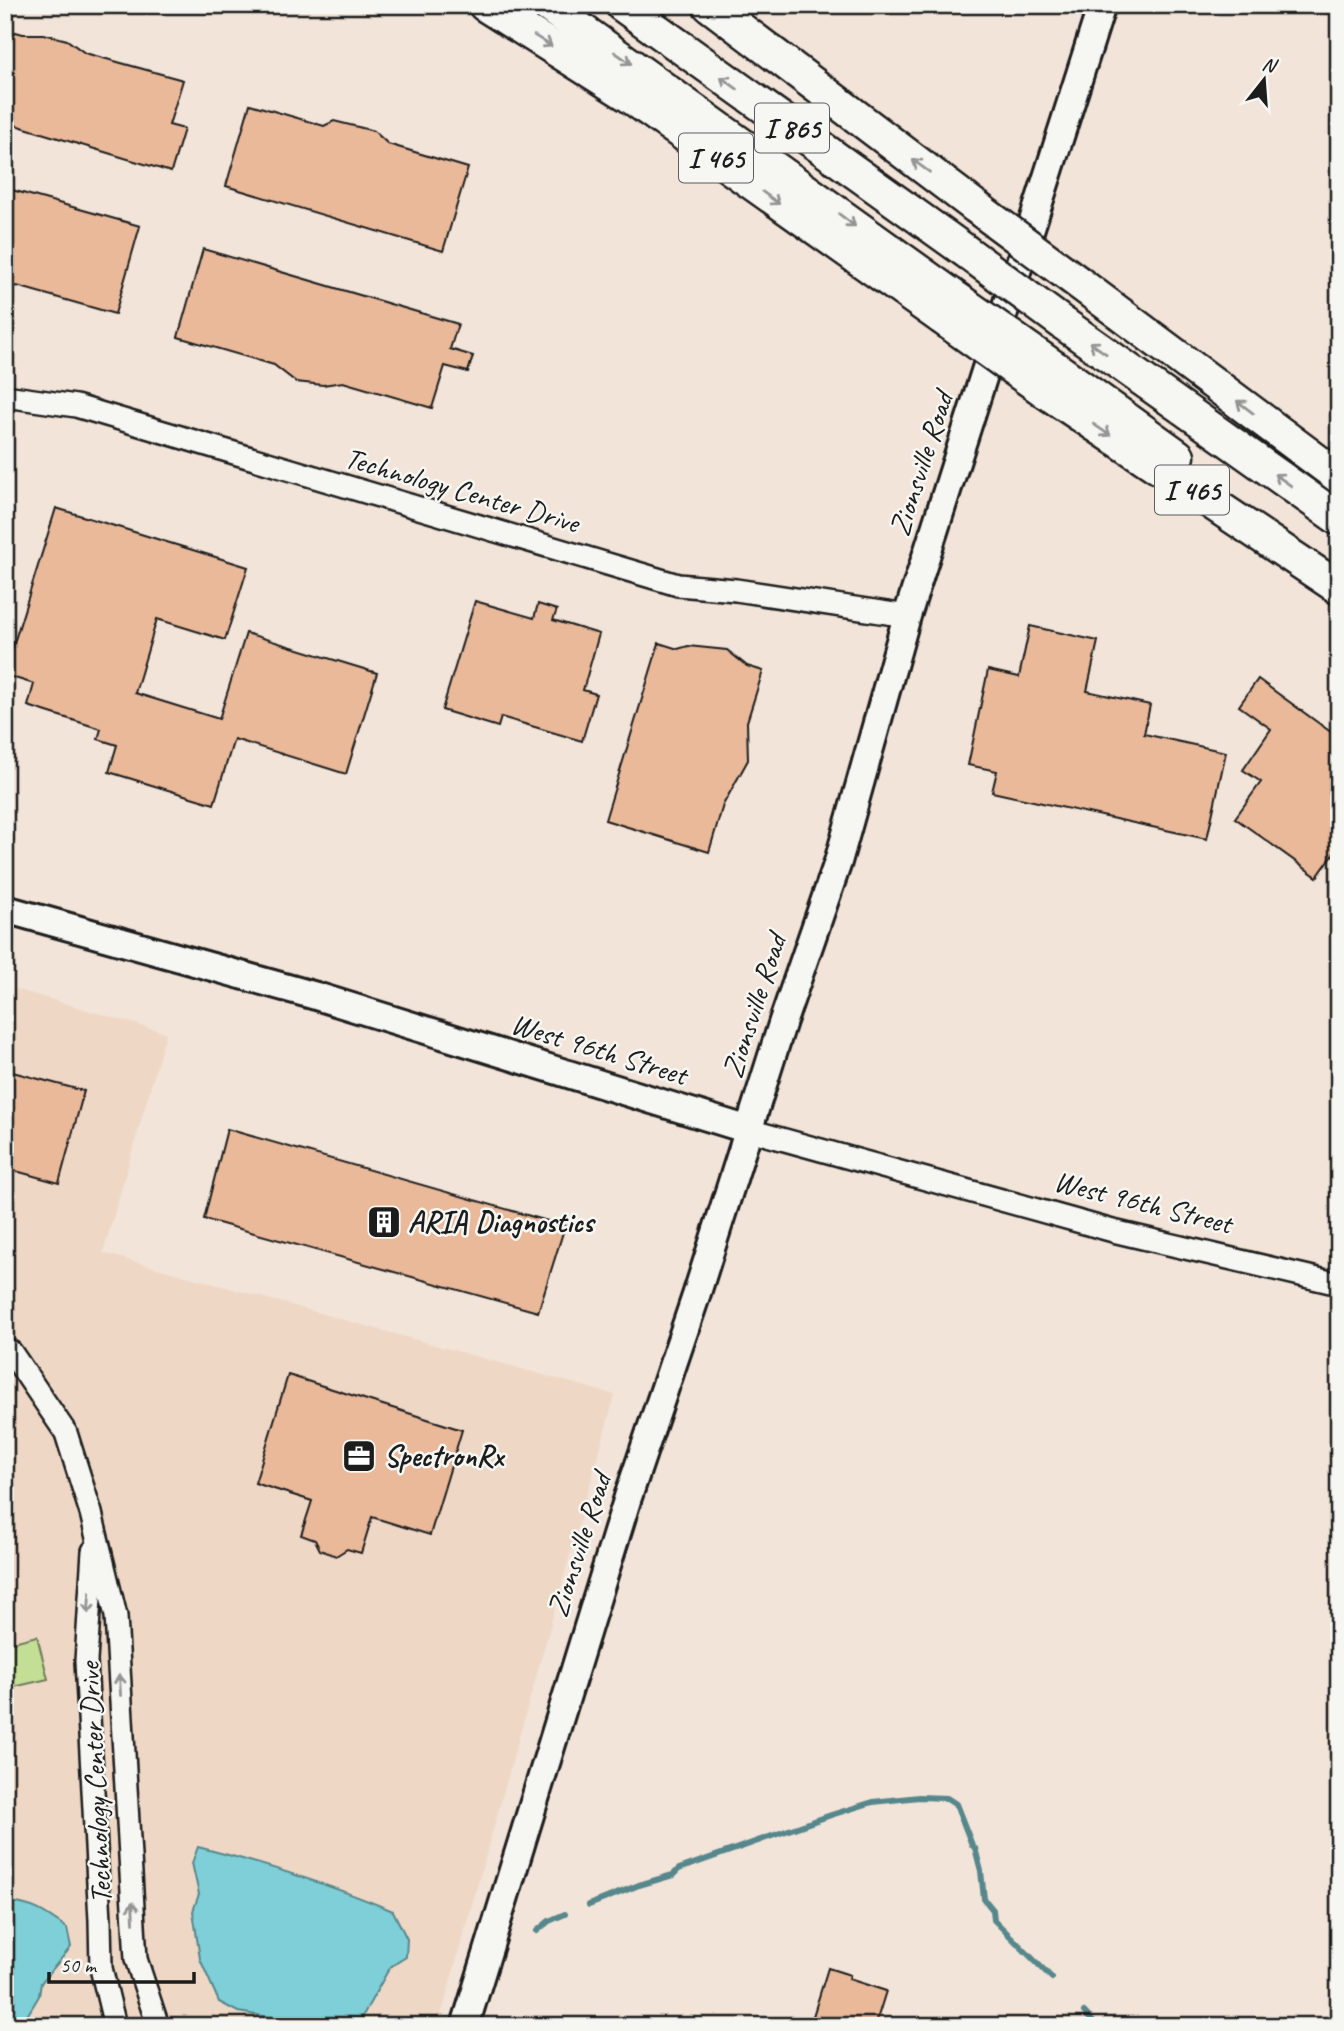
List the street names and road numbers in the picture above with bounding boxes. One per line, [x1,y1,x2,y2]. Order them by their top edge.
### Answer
road number: I 865 [755,104,829,152]
road number: I 465 [679,134,753,182]
street label: Zionsville Road [880,383,963,541]
street label: Technology Center Drive [341,438,586,542]
road number: I 465 [1155,466,1229,514]
street label: Zionsville Road [713,925,796,1083]
street label: West 96th Street [507,1004,694,1095]
street label: West 96th Street [1050,1162,1239,1243]
street label: Zionsville Road [538,1464,621,1622]
street label: Technology Center Drive [70,1659,120,1905]

